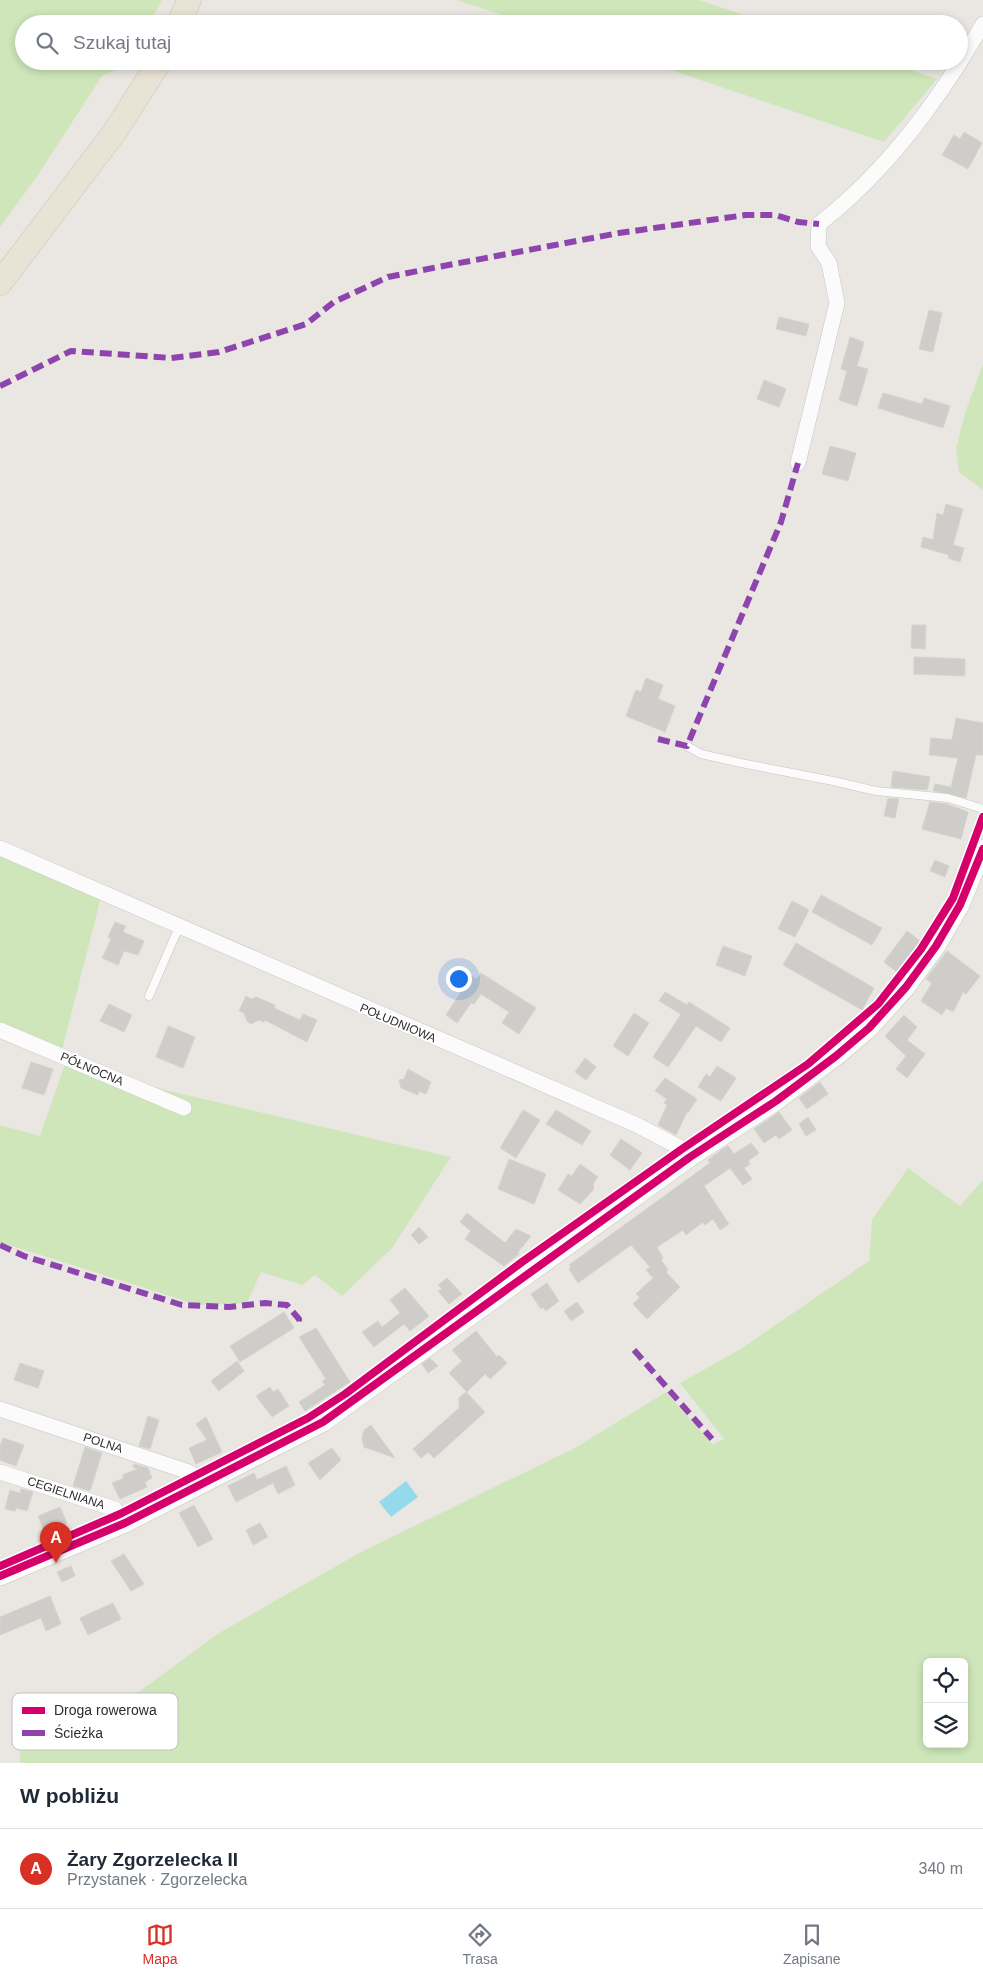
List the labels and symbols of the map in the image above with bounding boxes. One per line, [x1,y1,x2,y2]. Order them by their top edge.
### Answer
your location [446,966,472,992]
street label: POŁUDNIOWA [358,1001,438,1045]
street label: PÓŁNOCNA [58,1048,126,1089]
street label: POLNA [81,1430,125,1456]
street label: CEGIELNIANA [25,1474,107,1512]
pin: A [40,1522,72,1563]
legend [12,1693,178,1750]
text: Droga rowerowa [54,1702,157,1718]
text: Ścieżka [54,1724,103,1741]

